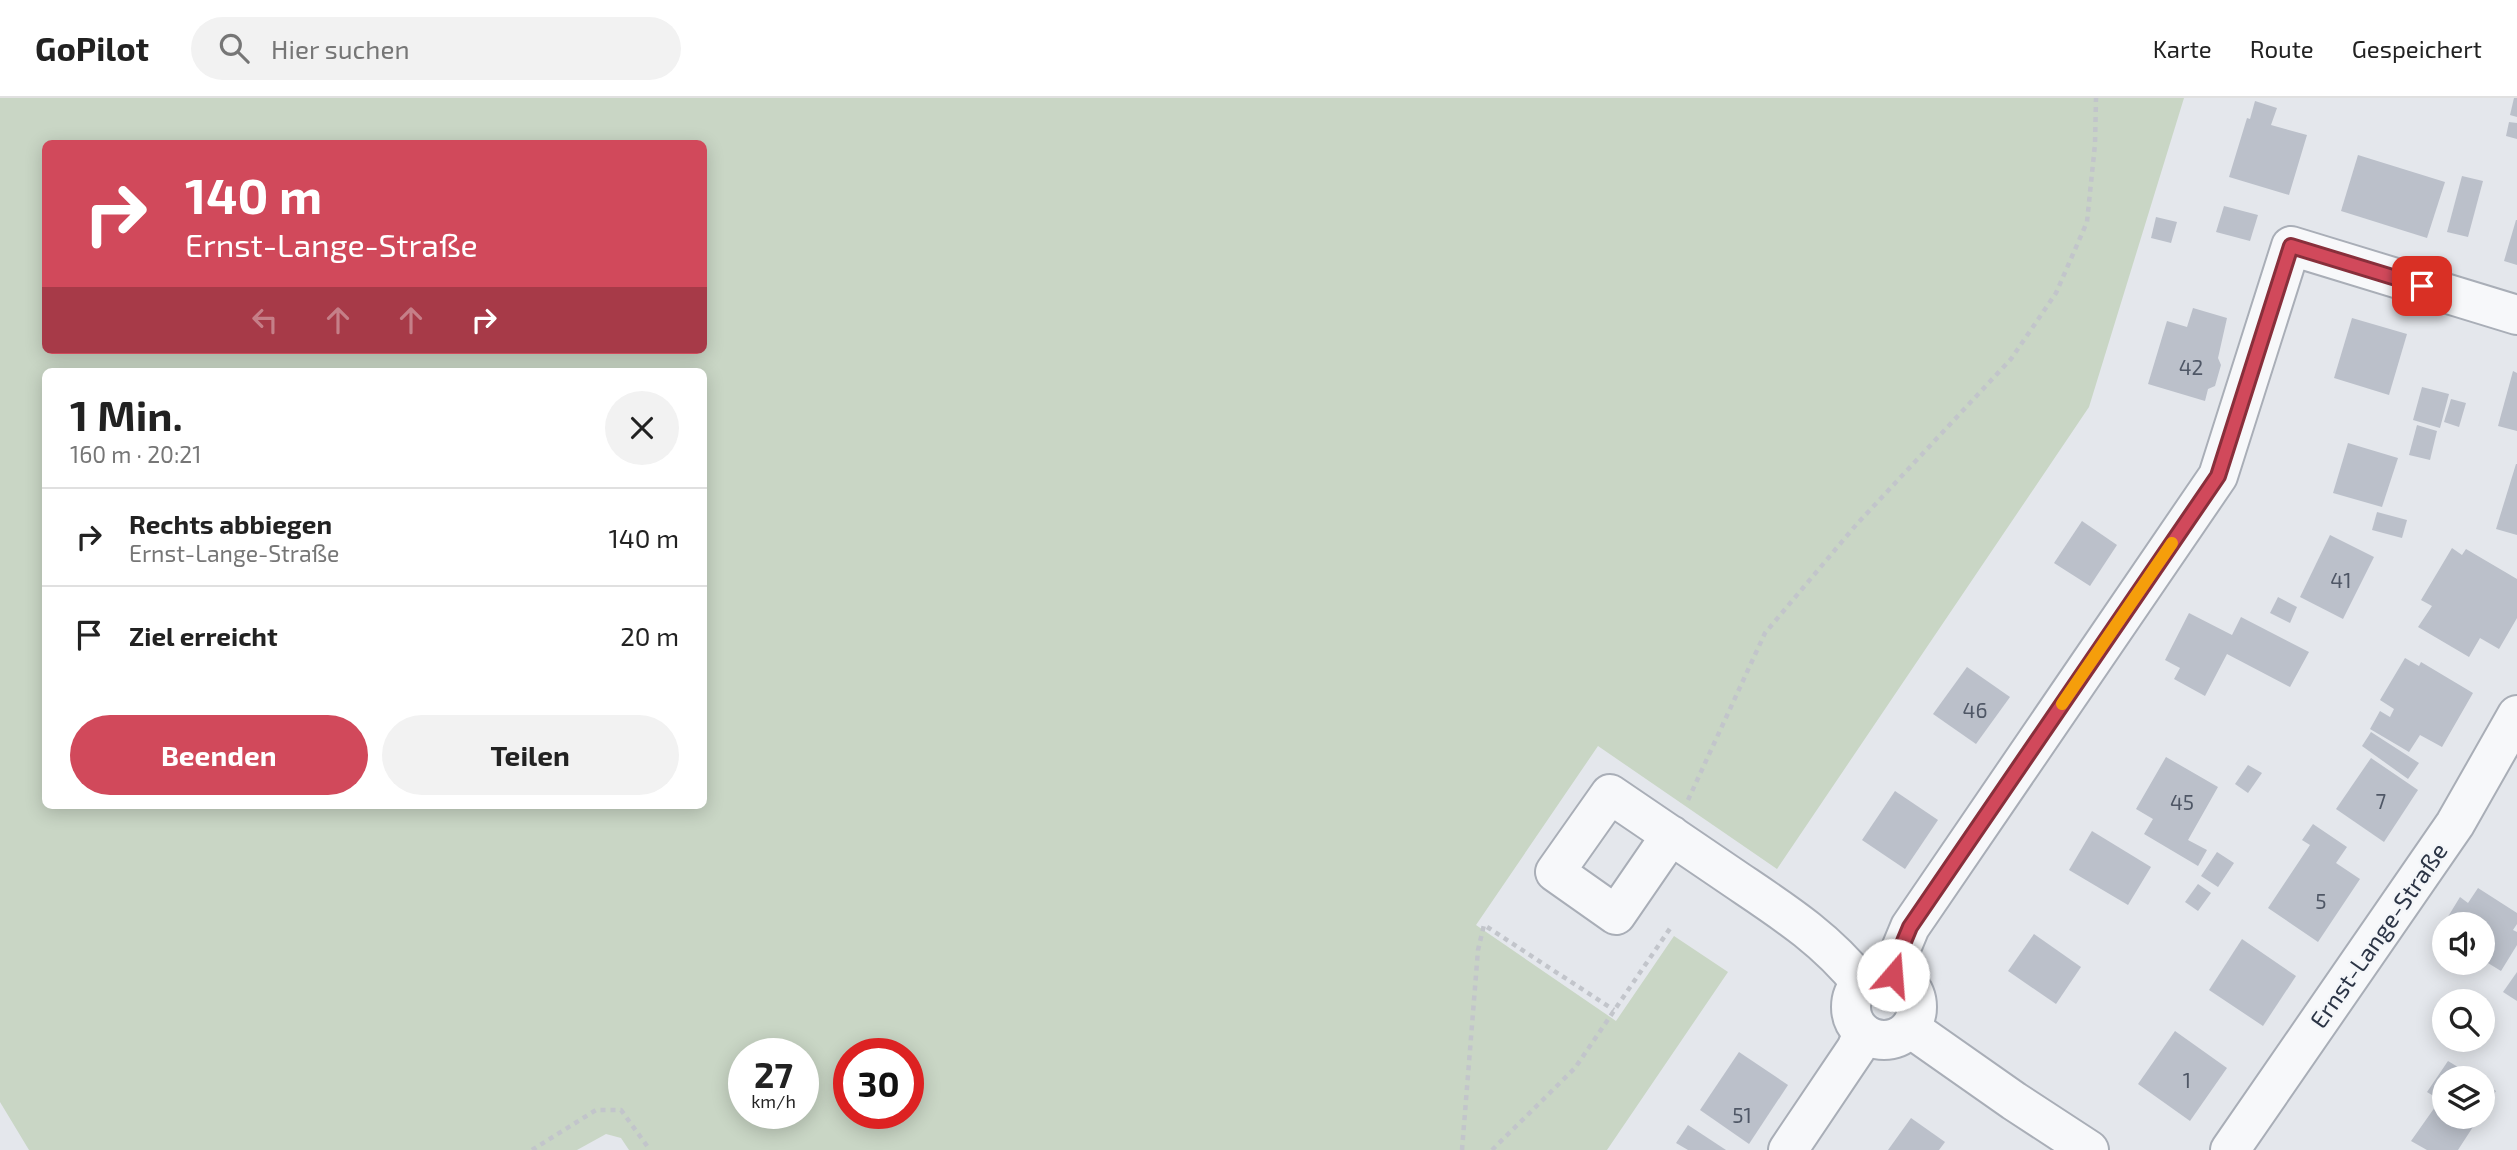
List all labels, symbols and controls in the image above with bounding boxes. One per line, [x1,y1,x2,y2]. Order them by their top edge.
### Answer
search box [191,17,681,80]
text: GoPilot [35,28,149,68]
icon: search [215,29,253,67]
text: Hier suchen [271,33,409,64]
text: Karte [2153,34,2212,63]
text: Route [2250,34,2314,63]
text: Gespeichert [2352,34,2482,63]
text: 140 m [185,165,322,224]
icon: right [70,168,161,259]
text: Ernst-Lange-Straße [185,225,478,263]
pin [2392,256,2452,316]
icon: arrive [2403,267,2441,305]
icon: left [246,301,284,339]
icon: ahead [319,301,357,339]
icon: ahead [392,301,430,339]
icon: right [465,301,503,339]
house number: 42 [2179,354,2203,379]
text: 1 Min. [70,389,183,439]
button: close [605,391,679,465]
text: 160 m · 20:21 [70,440,201,468]
text: Rechts abbiegen [129,508,332,539]
icon: right [70,518,108,556]
text: 140 m [608,522,679,553]
text: Ernst-Lange-Straße [129,539,339,567]
house number: 41 [2330,567,2352,592]
icon: arrive [70,616,108,654]
text: Ziel erreicht [129,620,278,651]
text: 20 m [620,620,679,651]
house number: 46 [1963,697,1987,722]
button: Beenden [70,715,368,795]
button: Teilen [382,715,679,795]
house number: 7 [2376,788,2387,813]
house number: 45 [2170,789,2194,814]
street label: Ernst-Lange-Straße [2303,837,2453,1033]
house number: 5 [2315,888,2327,913]
map controls [2432,912,2495,1129]
button: sound [2432,912,2495,975]
position arrow [1856,938,1930,1012]
button: search [2432,989,2495,1052]
speed limit sign: 30 [833,1038,924,1129]
text: 27 [754,1053,793,1095]
button: layers [2432,1066,2495,1129]
house number: 1 [2183,1067,2191,1092]
text: km/h [751,1090,796,1112]
house number: 51 [1732,1102,1752,1127]

